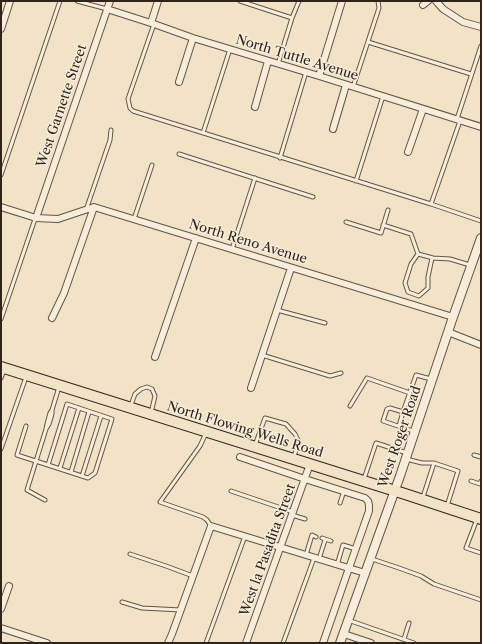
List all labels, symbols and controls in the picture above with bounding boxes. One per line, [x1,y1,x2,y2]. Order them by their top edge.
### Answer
street label: North Tuttle Avenue [234,32,360,84]
street label: West Garnette Street [34,42,90,170]
street label: North Reno Avenue [187,217,309,267]
street label: West Roger Road [375,384,425,490]
street label: North Flowing Wells Road [165,399,325,461]
street label: West la Pasadita Street [237,482,299,618]

